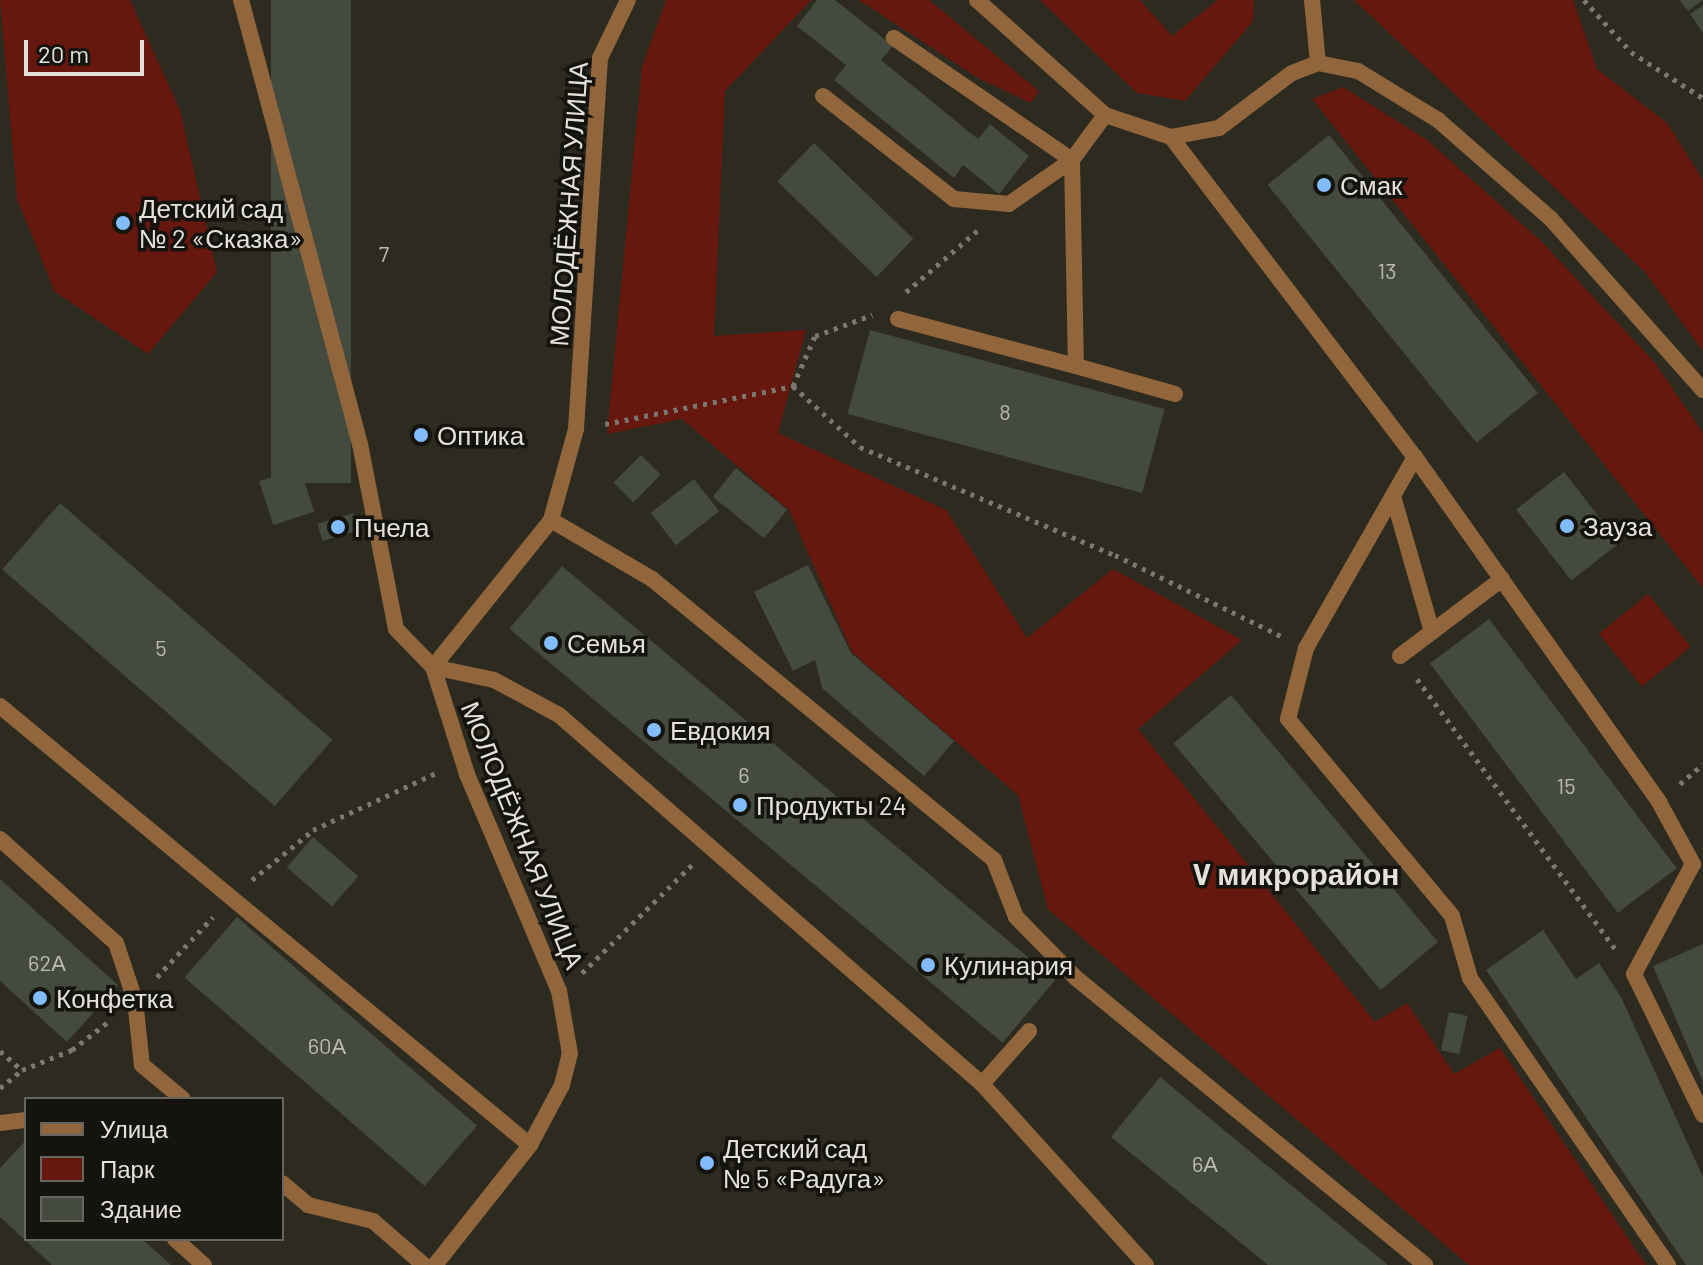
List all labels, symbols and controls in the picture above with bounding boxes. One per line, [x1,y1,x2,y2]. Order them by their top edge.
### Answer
scale bar [28,24,148,74]
text: 20 m [38,39,89,68]
street label: МОЛОДЁЖНАЯ УЛИЦА [542,61,594,347]
place label: Смак [1340,169,1402,201]
marker: Смак [1315,176,1333,194]
place label: Детский сад № 2 «Сказка» [139,192,303,254]
marker: Детский сад № 2 «Сказка» [114,214,132,232]
house number: 7 [379,241,389,267]
house number: 13 [1377,258,1397,284]
house number: 8 [999,399,1011,425]
place label: Оптика [437,419,524,451]
marker: Оптика [412,426,430,444]
place label: Зауза [1583,510,1652,542]
place label: Пчела [354,511,429,543]
marker: Зауза [1558,517,1576,535]
marker: Пчела [329,518,347,536]
place label: Семья [567,627,646,659]
marker: Семья [542,634,560,652]
house number: 5 [155,635,167,661]
street label: МОЛОДЁЖНАЯ УЛИЦА [455,697,591,973]
place label: Евдокия [670,714,770,746]
marker: Евдокия [645,721,663,739]
house number: 6 [738,762,750,788]
house number: 15 [1556,773,1576,799]
place label: Продукты 24 [756,789,907,821]
marker: Продукты 24 [731,796,749,814]
district label: V микрорайон [1193,855,1399,891]
place label: Кулинария [944,949,1073,981]
house number: 62А [28,950,66,976]
marker: Кулинария [919,956,937,974]
place label: Конфетка [56,982,173,1014]
marker: Конфетка [31,989,49,1007]
house number: 60А [308,1033,346,1059]
legend [24,1097,284,1241]
text: Улица [100,1114,168,1143]
place label: Детский сад № 5 «Радуга» [723,1132,885,1194]
house number: 6А [1192,1151,1218,1177]
text: Парк [100,1154,154,1183]
marker: Детский сад № 5 «Радуга» [698,1154,716,1172]
text: Здание [100,1194,182,1223]

